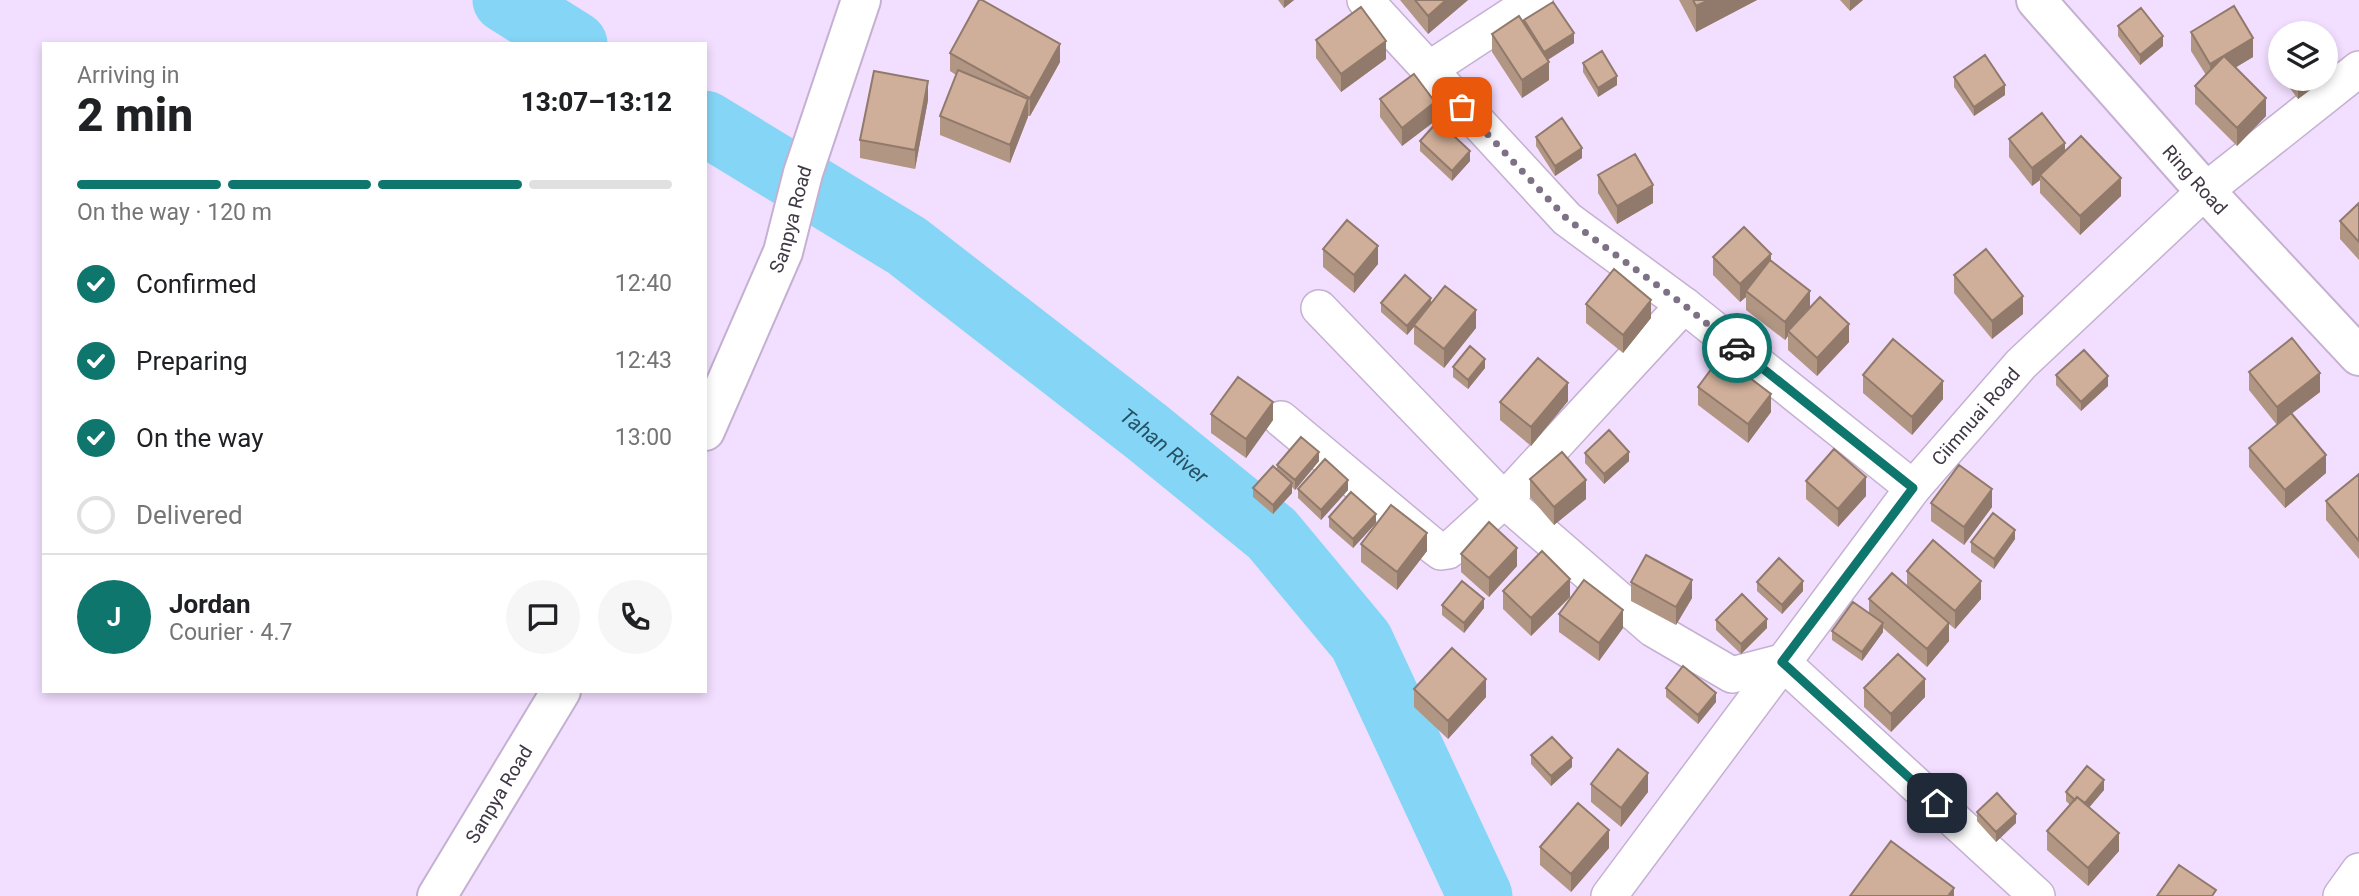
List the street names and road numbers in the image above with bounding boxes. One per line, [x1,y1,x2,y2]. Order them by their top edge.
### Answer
street label: Ring Road [2158,140,2232,220]
street label: Sanpya Road [764,163,817,276]
street label: Ciimnuai Road [1927,363,2025,470]
street label: Sanpya Road [461,741,537,848]

